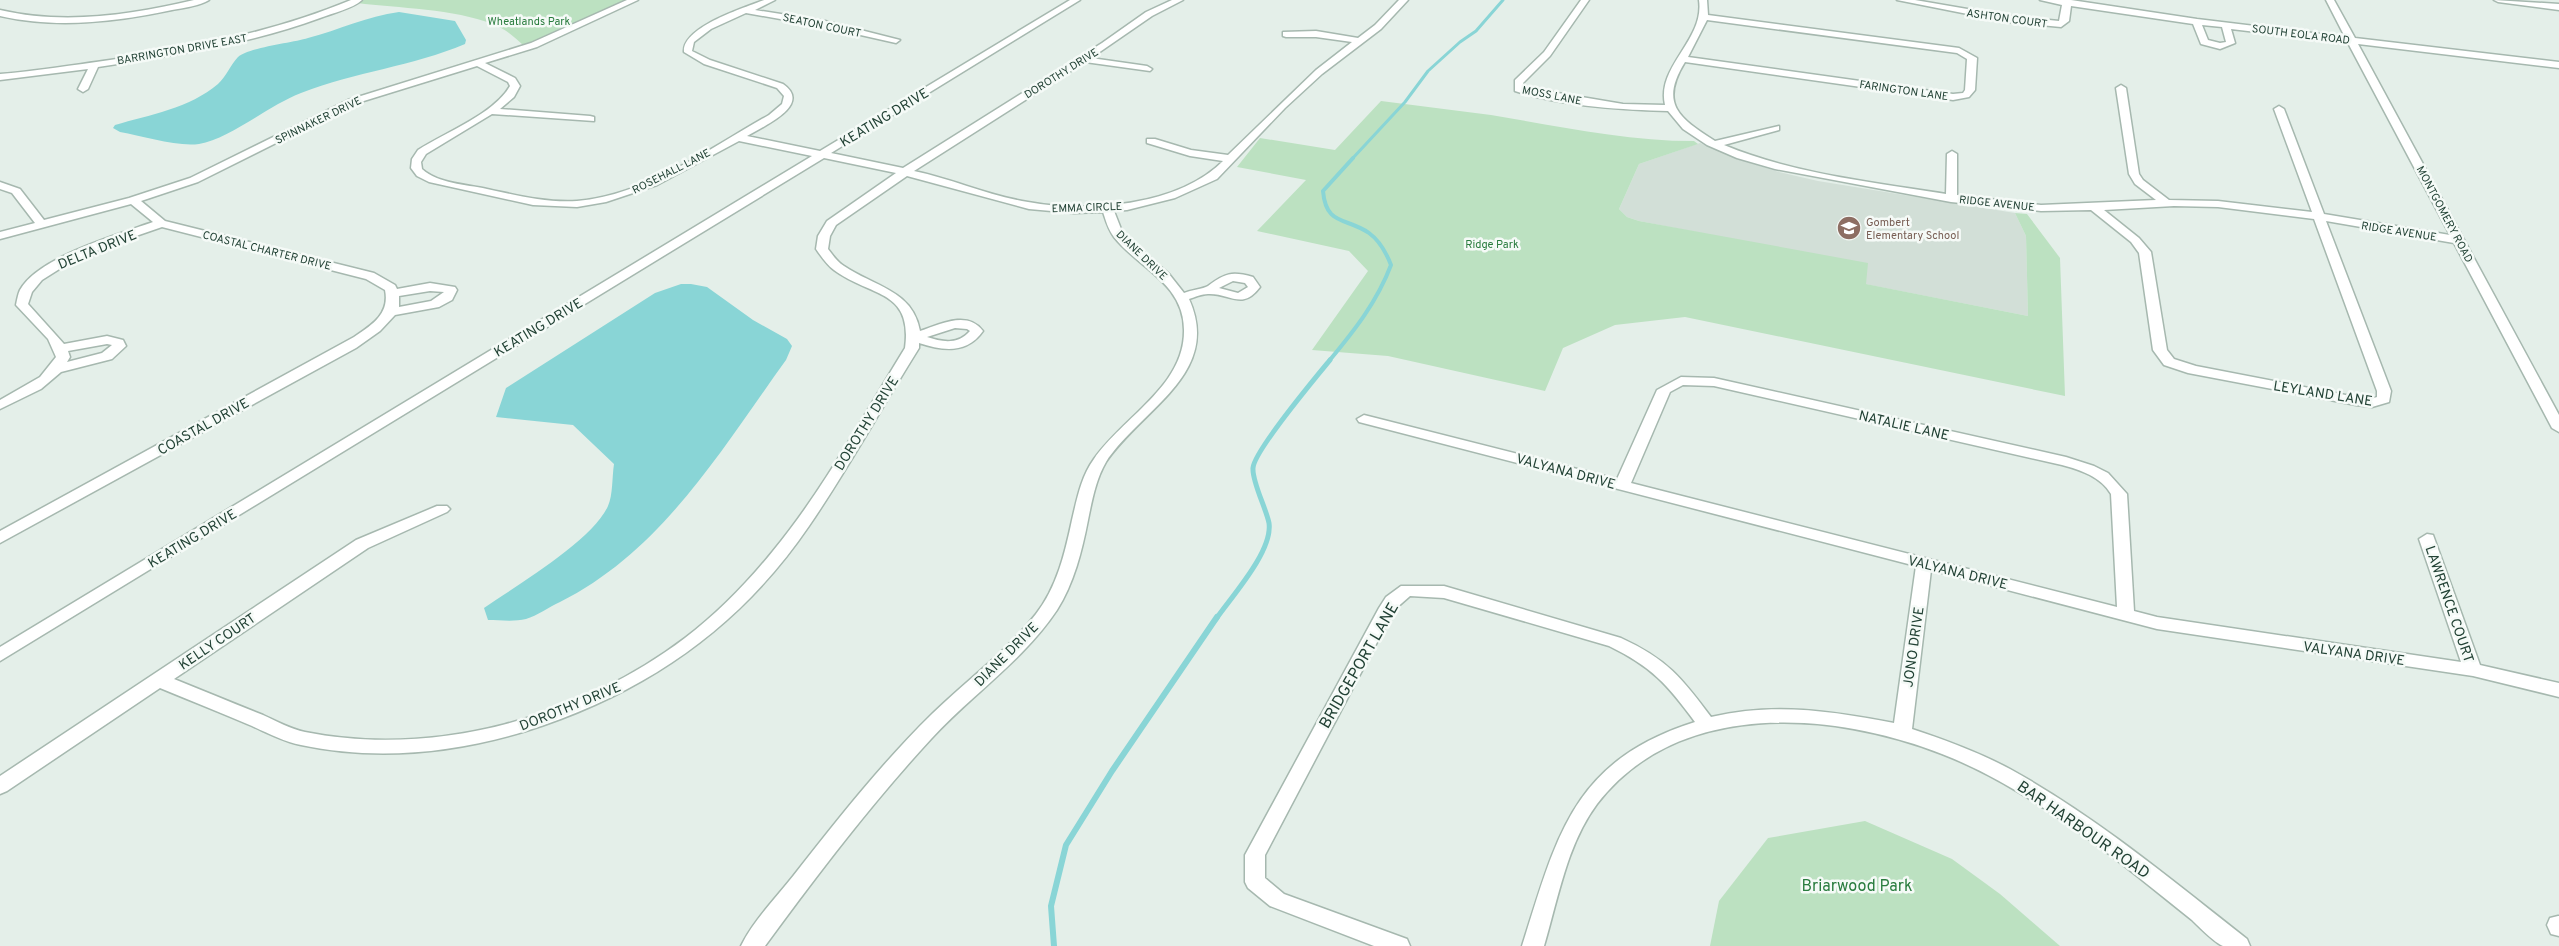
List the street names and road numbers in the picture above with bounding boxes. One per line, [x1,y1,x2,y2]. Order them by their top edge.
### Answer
street label: ASHTON COURT [1965,6,2048,32]
street label: SEATON COURT [781,11,862,41]
street label: SOUTH EOLA ROAD [2251,22,2351,48]
street label: BARRINGTON DRIVE EAST [116,32,248,68]
street label: DOROTHY DRIVE [1022,45,1101,102]
street label: FARINGTON LANE [1858,78,1949,104]
street label: MOSS LANE [1521,83,1583,109]
street label: KEATING DRIVE [837,85,932,151]
street label: SPINNAKER DRIVE [273,94,364,148]
street label: ROSEHALL LANE [630,146,713,198]
street label: MONTGOMERY ROAD [2413,164,2475,265]
street label: RIDGE AVENUE [1958,193,2035,215]
street label: EMMA CIRCLE [1052,200,1123,216]
street label: RIDGE AVENUE [2360,219,2438,245]
street label: DELTA DRIVE [56,227,139,274]
street label: COASTAL CHARTER DRIVE [201,228,332,274]
street label: DIANE DRIVE [1113,228,1170,284]
street label: KEATING DRIVE [491,295,586,361]
street label: DOROTHY DRIVE [831,374,903,474]
street label: LEYLAND LANE [2272,378,2374,411]
street label: COASTAL DRIVE [155,395,253,460]
street label: NATALIE LANE [1857,408,1951,445]
street label: VALYANA DRIVE [1514,451,1617,494]
street label: KEATING DRIVE [145,506,240,572]
street label: LAWRENCE COURT [2421,544,2477,665]
street label: VALYANA DRIVE [1906,553,2009,594]
street label: BRIDGEPORT LANE [1316,600,1404,732]
street label: JONO DRIVE [1900,606,1929,689]
street label: KELLY COURT [176,610,260,674]
street label: DIANE DRIVE [971,619,1043,691]
street label: VALYANA DRIVE [2302,639,2406,670]
street label: DOROTHY DRIVE [517,679,624,735]
street label: BAR HARBOUR ROAD [2013,777,2153,884]

